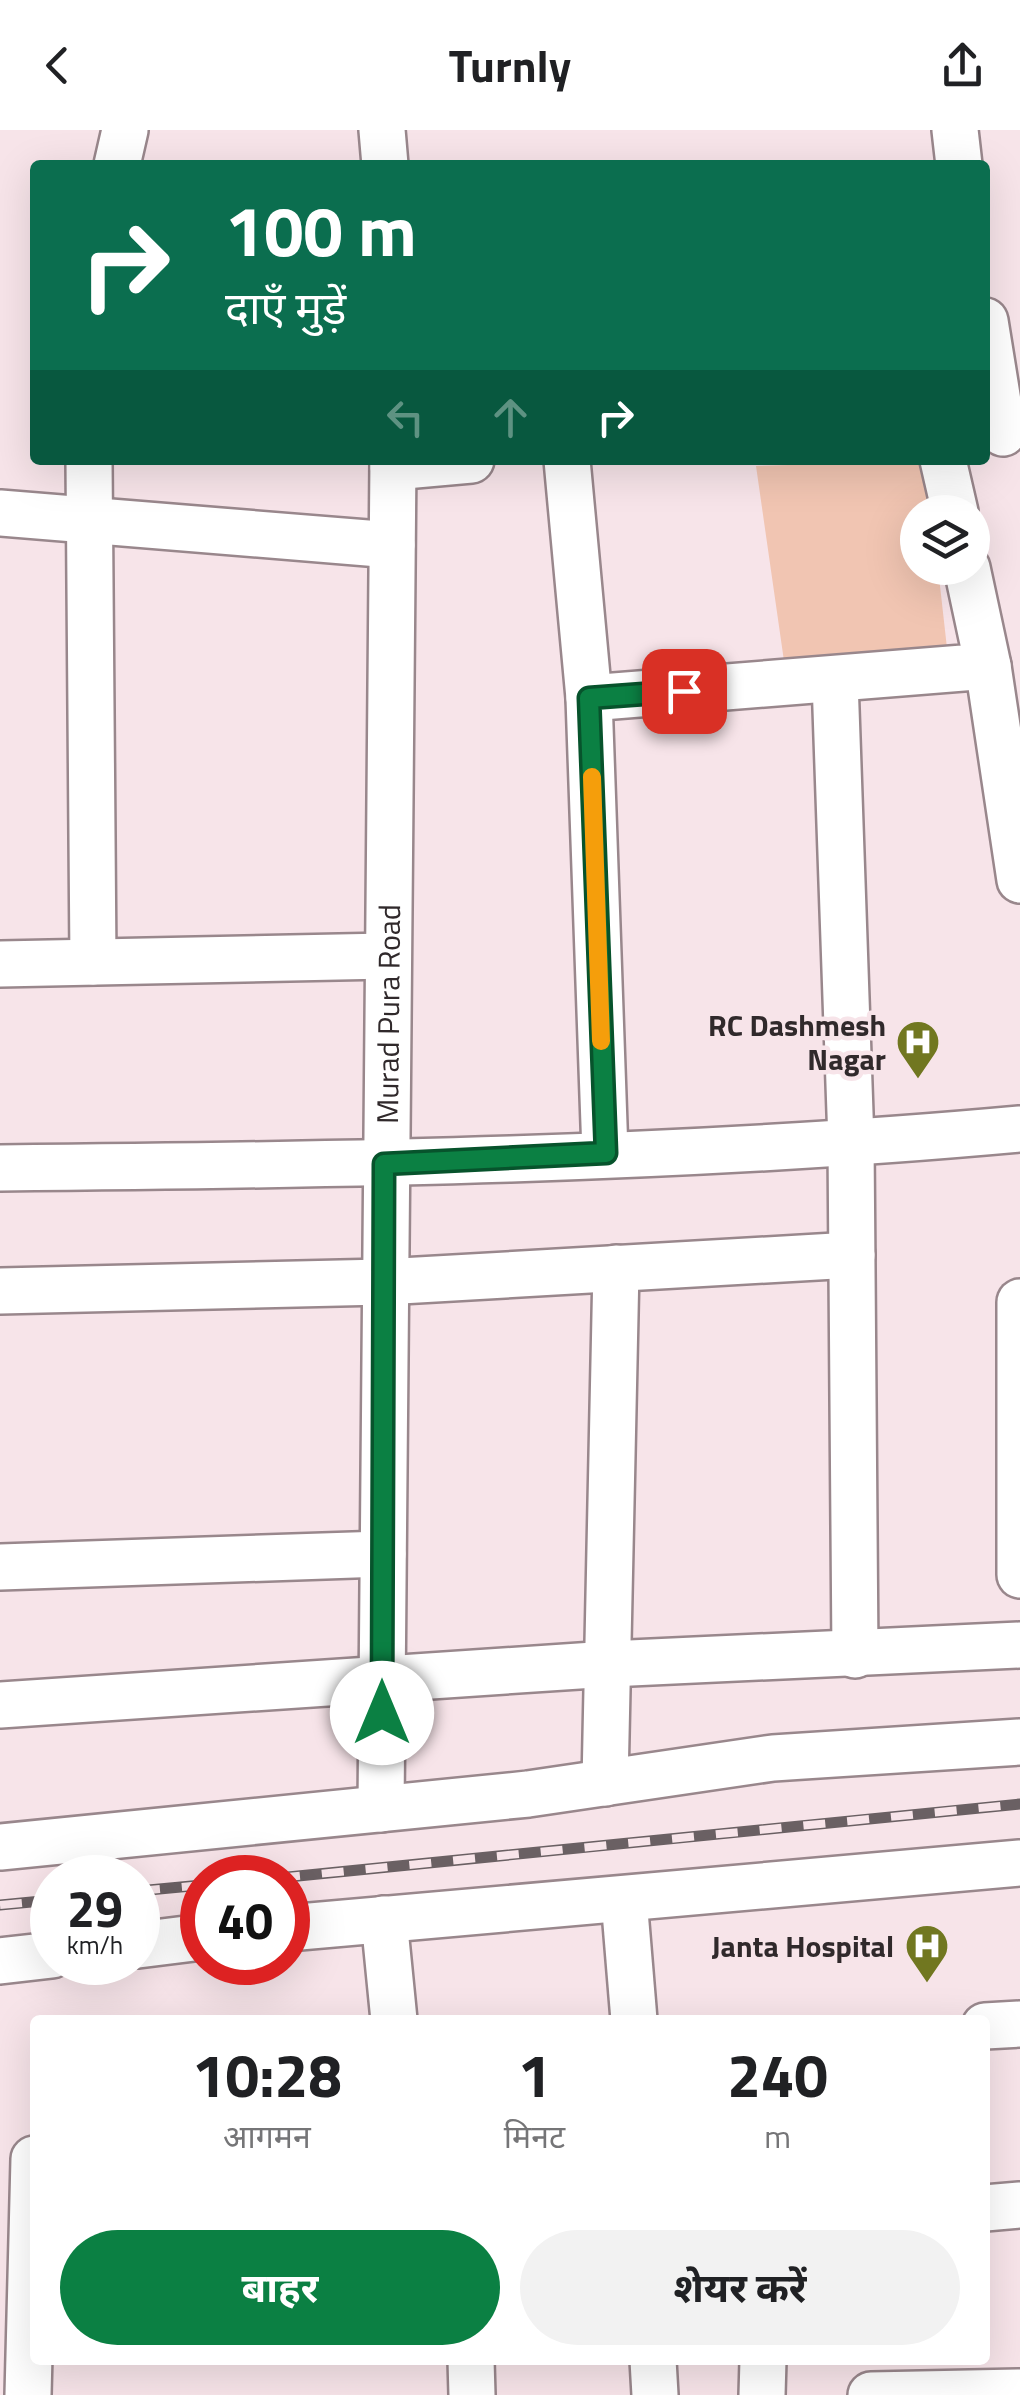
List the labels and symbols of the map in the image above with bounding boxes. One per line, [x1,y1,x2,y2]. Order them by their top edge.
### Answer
pin [642,649,727,734]
street label: Murad Pura Road [364,904,412,1124]
place label: RC Dashmesh Nagar [708,1002,886,1082]
hospital icon: RC Dashmesh Nagar [895,1019,941,1080]
position arrow [330,1661,434,1765]
speed limit sign: 40 [180,1855,310,1985]
place label: Janta Hospital [712,1923,894,1969]
hospital icon: Janta Hospital [904,1923,950,1984]

